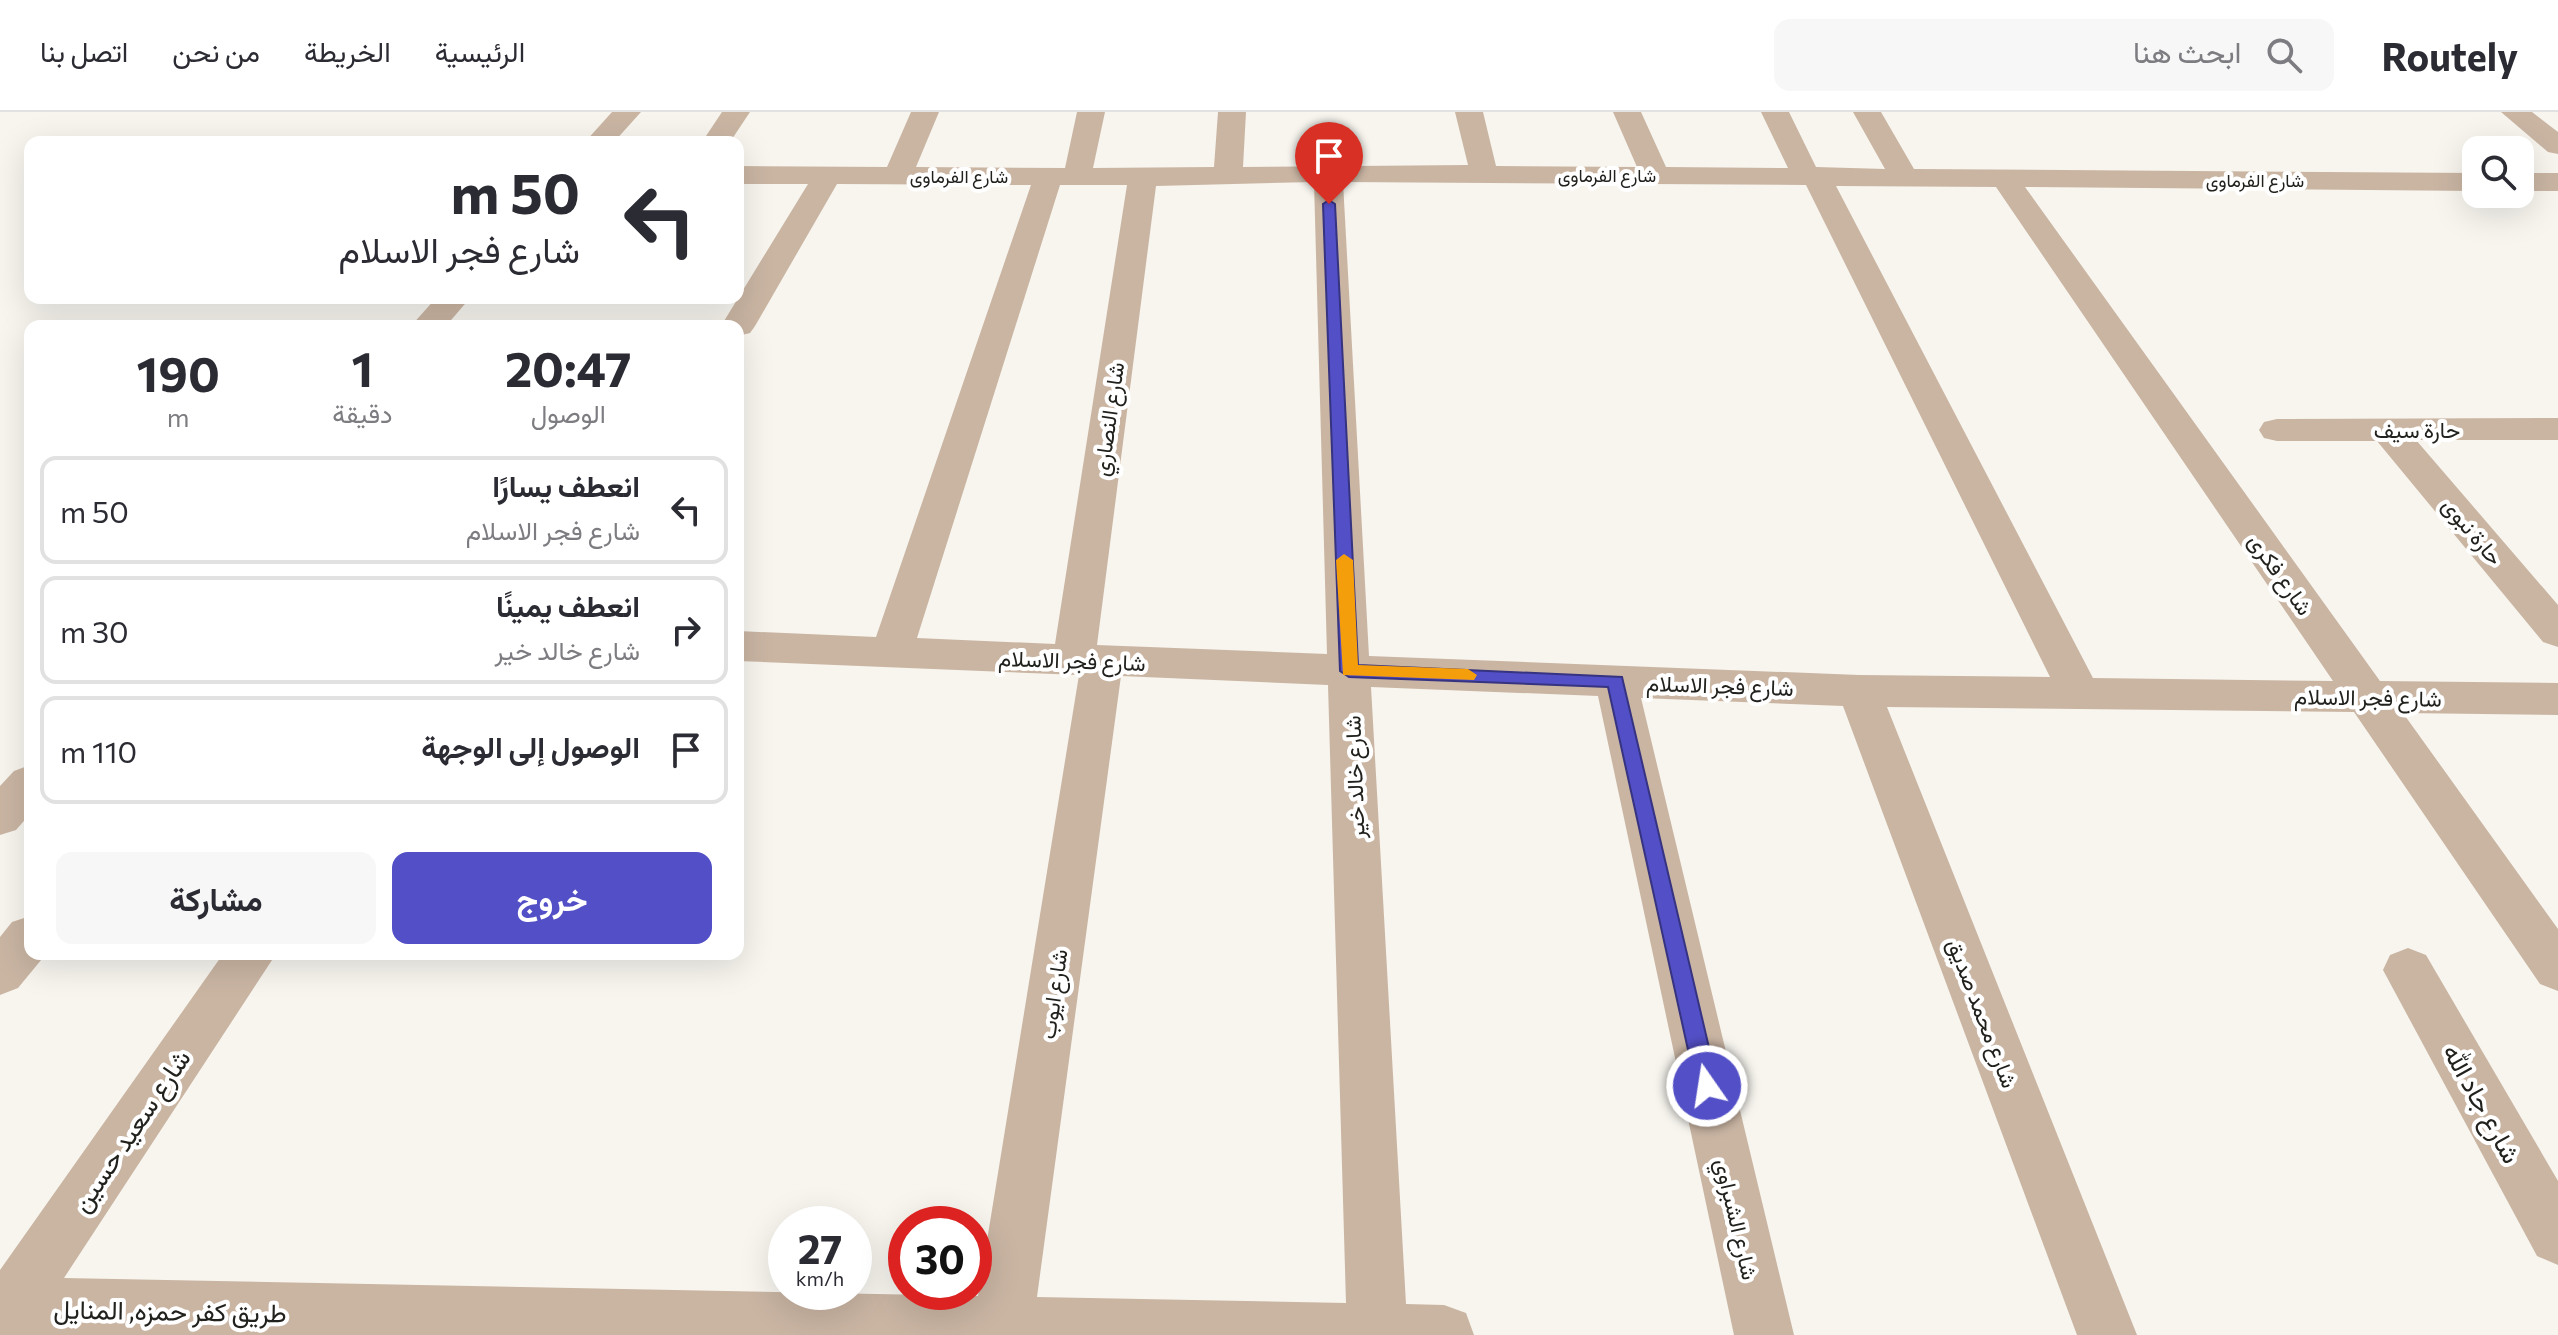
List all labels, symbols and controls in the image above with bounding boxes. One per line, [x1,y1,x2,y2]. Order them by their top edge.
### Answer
search box [1774,19,2334,91]
text: ابحث هنا [2133,32,2242,69]
text: Routely [2382,32,2518,79]
icon: search [2262,33,2306,77]
text: اتصل بنا [40,34,128,68]
text: من نحن [172,34,260,68]
text: الخريطة [304,34,391,68]
text: الرئيسية [435,34,525,68]
pin [1295,122,1363,204]
icon: arrive [1307,134,1351,178]
map controls [2462,136,2534,208]
button: search [2462,136,2534,208]
text: 50 m [451,157,580,226]
street label: شارع الفرماوى [1558,164,1656,188]
street label: شارع الفرماوى [910,165,1008,189]
icon: left [608,168,712,272]
street label: شارع الفرماوى [2206,169,2304,193]
text: شارع فجر الاسلام [339,226,580,270]
text: 1 [352,338,373,397]
text: 20:47 [505,338,631,397]
text: 190 [137,343,220,402]
street label: شارع النصاري [1087,360,1135,479]
text: دقيقة [332,397,392,428]
text: الوصول [531,397,606,428]
text: m [167,401,190,432]
street label: حارة سيف [2374,416,2460,444]
text: انعطف يسارًا [492,466,640,503]
icon: left [664,488,708,532]
text: 50 m [60,492,129,529]
street label: حارة نبوى [2436,492,2509,571]
text: شارع فجر الاسلام [466,514,640,545]
street label: شارع فكرى [2241,528,2319,621]
text: انعطف يمينًا [496,586,640,623]
icon: right [664,608,708,652]
text: 30 m [60,612,129,649]
text: شارع خالد خير [494,634,640,665]
street label: شارع فجر الاسلام [998,644,1146,678]
street label: شارع فجر الاسلام [1646,669,1794,703]
street label: شارع فجر الاسلام [2294,682,2442,714]
street label: شارع خالد خير [1338,715,1372,840]
text: الوصول إلى الوجهة [421,727,640,764]
icon: arrive [664,728,708,772]
text: 110 m [60,732,137,769]
button: مشاركة [56,852,376,944]
button: خروج [392,852,712,944]
street label: شارع محمد صديق [1940,935,2024,1092]
street label: شارع ايوب [1033,947,1075,1041]
street label: شارع جاد الله [2434,1038,2528,1170]
street label: شارع سعيد حسين [64,1043,199,1219]
position arrow [1665,1044,1749,1128]
street label: شارع الشبراوي [1704,1156,1764,1284]
speed limit sign: 30 [888,1206,992,1310]
text: 27 [798,1223,842,1272]
text: km/h [796,1266,844,1290]
street label: طريق كفر حمزه, المنايل [53,1292,287,1330]

